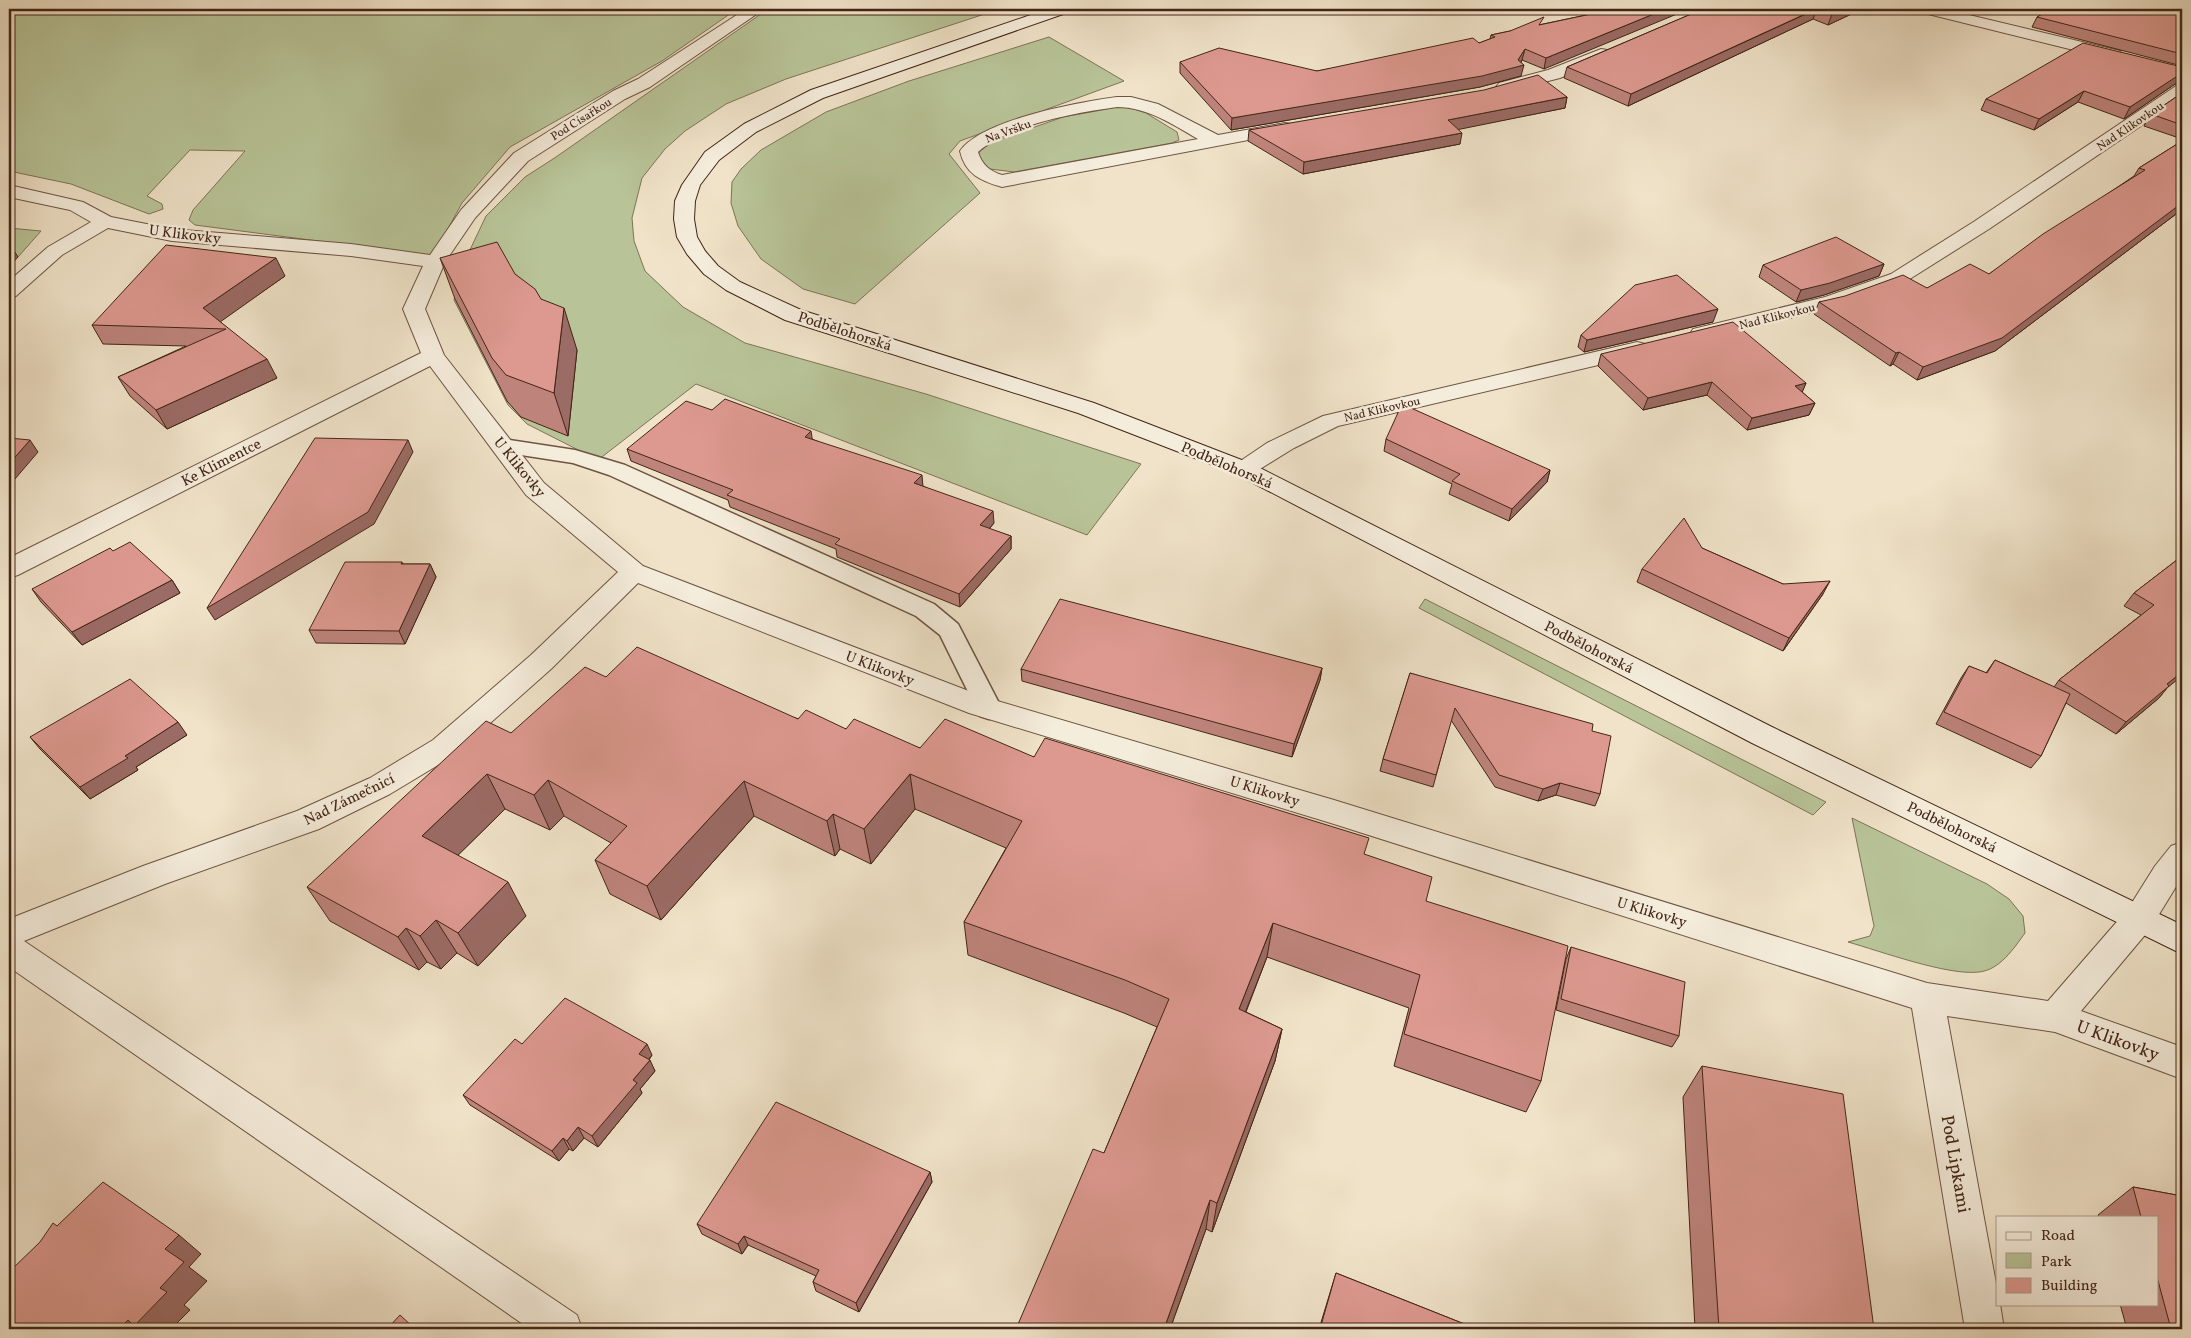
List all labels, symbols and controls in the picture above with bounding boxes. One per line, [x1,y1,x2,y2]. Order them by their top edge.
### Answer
street label: Pod Císařkou [548,95,615,145]
street label: Nad Klikovkou [2094,98,2167,155]
street label: Na Vršku [983,116,1034,148]
street label: U Klikovky [148,221,222,250]
street label: Nad Klikovkou [1738,300,1817,334]
street label: Podbělohorská [795,307,894,358]
street label: Nad Klikovkou [1342,393,1422,427]
street label: U Klikovky [488,433,550,503]
street label: Ke Klimentce [178,434,265,492]
street label: Podbělohorská [1177,438,1276,495]
street label: Podbělohorská [1540,617,1637,680]
street label: U Klikovky [842,647,917,692]
street label: Nad Zámečnicí [301,769,399,831]
street label: U Klikovky [1227,772,1302,813]
street label: Podbělohorská [1903,797,2000,859]
street label: U Klikovky [1614,893,1689,934]
street label: U Klikovky [2072,1015,2163,1068]
street label: Pod Lipkami [1934,1113,1975,1215]
legend [1996,1216,2158,1306]
text: Road [2041,1226,2075,1247]
text: Park [2041,1252,2072,1273]
text: Building [2041,1276,2098,1297]

